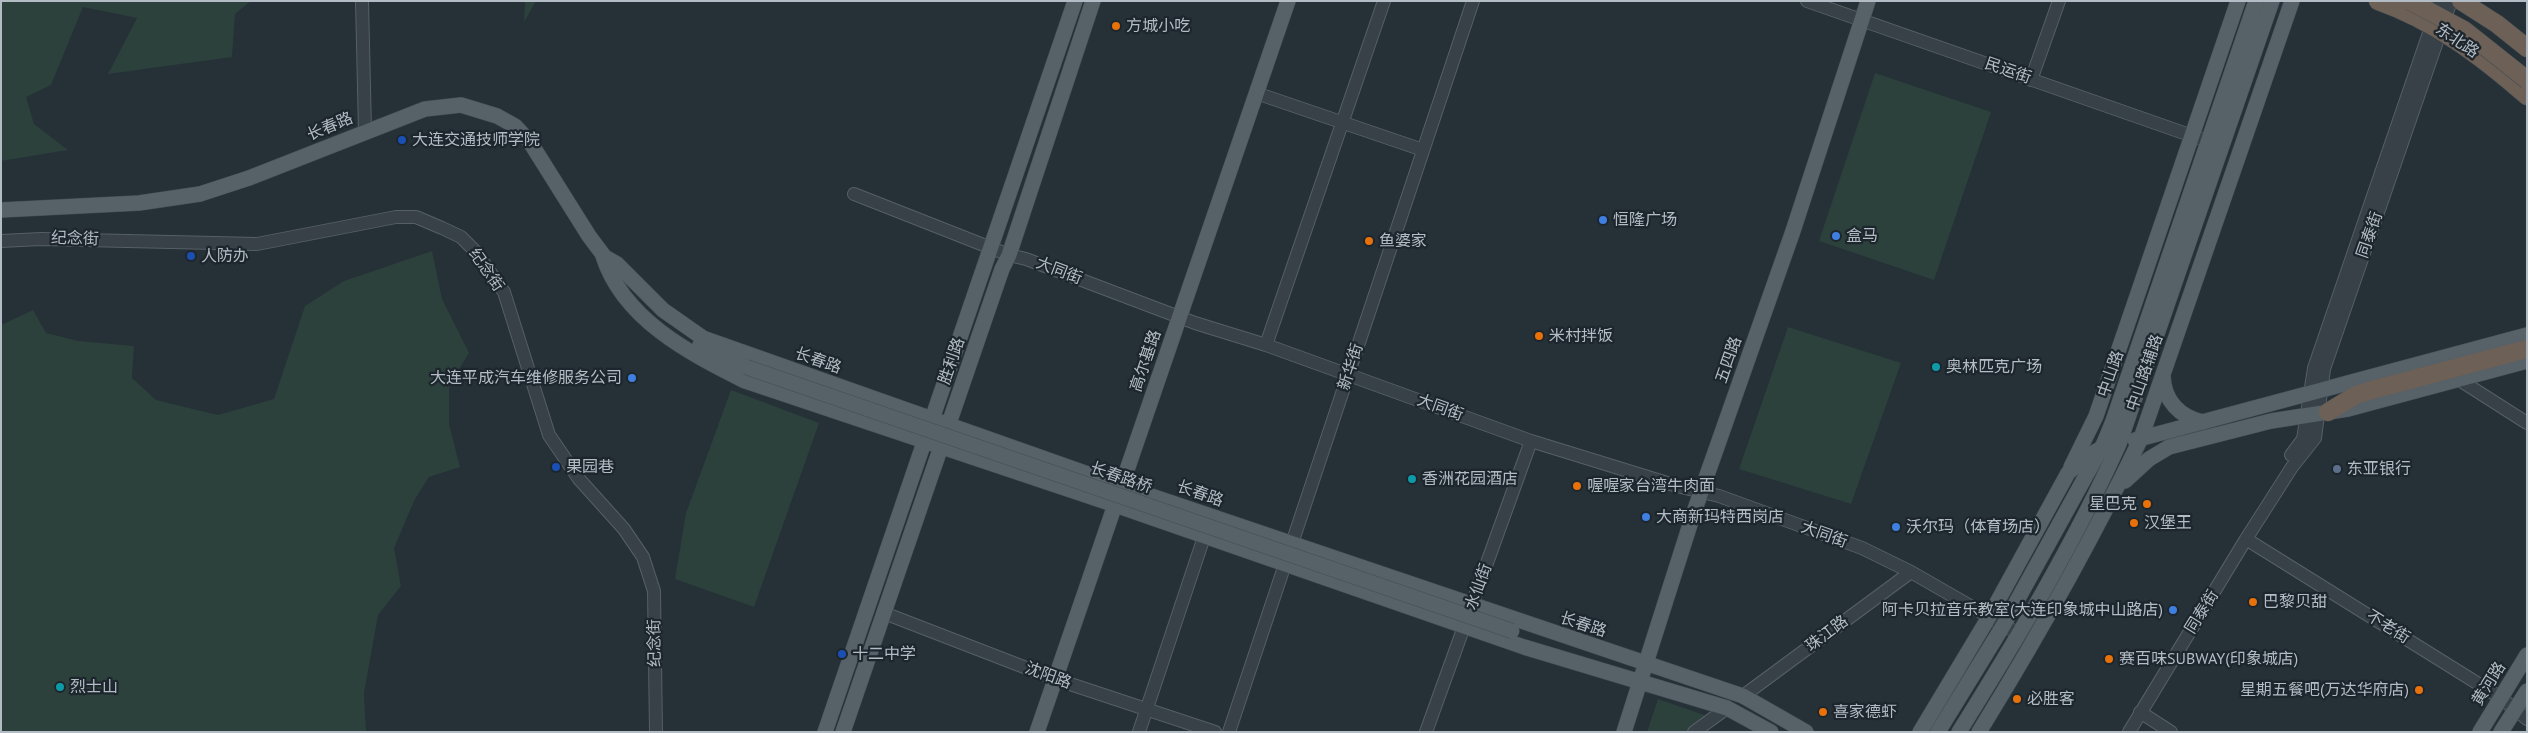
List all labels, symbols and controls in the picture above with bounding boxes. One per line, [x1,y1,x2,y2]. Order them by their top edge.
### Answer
place label: 方城小吃 [1126,16,1190,36]
marker: 方城小吃 [1110,20,1122,32]
street label: 东北路 [2432,20,2482,62]
street label: 民运街 [1982,54,2034,88]
street label: 长春路 [304,109,356,145]
place label: 大连交通技师学院 [412,130,540,150]
marker: 大连交通技师学院 [396,134,408,146]
street label: 同泰街 [2353,209,2387,261]
place label: 恒隆广场 [1613,210,1677,230]
marker: 恒隆广场 [1597,214,1609,226]
place label: 盒马 [1846,226,1878,246]
street label: 纪念街 [51,229,99,249]
marker: 盒马 [1830,230,1842,242]
place label: 鱼婆家 [1379,231,1427,251]
marker: 鱼婆家 [1363,235,1375,247]
street label: 纪念街 [464,245,508,295]
place label: 人防办 [201,246,249,266]
marker: 人防办 [185,250,197,262]
street label: 大同街 [1033,253,1085,289]
place label: 米村拌饭 [1549,326,1613,346]
street label: 高尔基路 [1127,328,1165,394]
marker: 米村拌饭 [1533,330,1545,342]
street label: 中山路辅路 [2123,332,2167,414]
street label: 五四路 [1712,334,1746,386]
street label: 胜利路 [935,335,969,387]
street label: 新华街 [1334,341,1368,393]
street label: 长春路 [792,344,844,378]
street label: 中山路 [2094,348,2128,400]
place label: 奥林匹克广场 [1946,357,2042,377]
marker: 奥林匹克广场 [1930,361,1942,373]
place label: 大连平成汽车维修服务公司 [430,368,622,388]
marker: 大连平成汽车维修服务公司 [626,372,638,384]
street label: 大同街 [1414,391,1466,425]
place label: 果园巷 [566,457,614,477]
street label: 长春路桥 [1088,459,1154,497]
place label: 东亚银行 [2347,459,2411,479]
marker: 果园巷 [550,461,562,473]
marker: 东亚银行 [2331,463,2343,475]
place label: 香洲花园酒店 [1422,469,1518,489]
marker: 香洲花园酒店 [1406,473,1418,485]
place label: 喔喔家台湾牛肉面 [1587,476,1715,496]
street label: 长春路 [1174,477,1226,511]
marker: 喔喔家台湾牛肉面 [1571,480,1583,492]
place label: 星巴克 [2089,494,2137,514]
marker: 星巴克 [2141,498,2153,510]
place label: 大商新玛特西岗店 [1656,507,1784,527]
marker: 大商新玛特西岗店 [1640,511,1652,523]
place label: 汉堡王 [2144,513,2192,533]
place label: 沃尔玛（体育场店） [1906,517,2050,537]
marker: 汉堡王 [2128,517,2140,529]
street label: 大同街 [1798,518,1850,552]
marker: 沃尔玛（体育场店） [1890,521,1902,533]
street label: 水仙街 [1462,561,1496,613]
street label: 同泰街 [2181,587,2223,637]
place label: 巴黎贝甜 [2263,592,2327,612]
marker: 巴黎贝甜 [2247,596,2259,608]
place label: 阿卡贝拉音乐教室(大连印象城中山路店) [1882,600,2163,620]
marker: 阿卡贝拉音乐教室(大连印象城中山路店) [2167,604,2179,616]
street label: 不老街 [2363,606,2413,648]
street label: 长春路 [1557,608,1609,642]
street label: 珠江路 [1802,612,1852,656]
street label: 纪念街 [645,619,665,667]
place label: 十二中学 [852,644,916,664]
marker: 十二中学 [836,648,848,660]
place label: 赛百味SUBWAY(印象城店) [2119,649,2298,669]
marker: 赛百味SUBWAY(印象城店) [2103,653,2115,665]
street label: 沈阳路 [1022,659,1074,693]
street label: 黄河路 [2468,659,2510,709]
place label: 烈士山 [70,677,118,697]
place label: 星期五餐吧(万达华府店) [2240,680,2409,700]
marker: 烈士山 [54,681,66,693]
marker: 星期五餐吧(万达华府店) [2413,684,2425,696]
place label: 必胜客 [2027,689,2075,709]
marker: 必胜客 [2011,693,2023,705]
place label: 喜家德虾 [1833,702,1897,722]
marker: 喜家德虾 [1817,706,1829,718]

